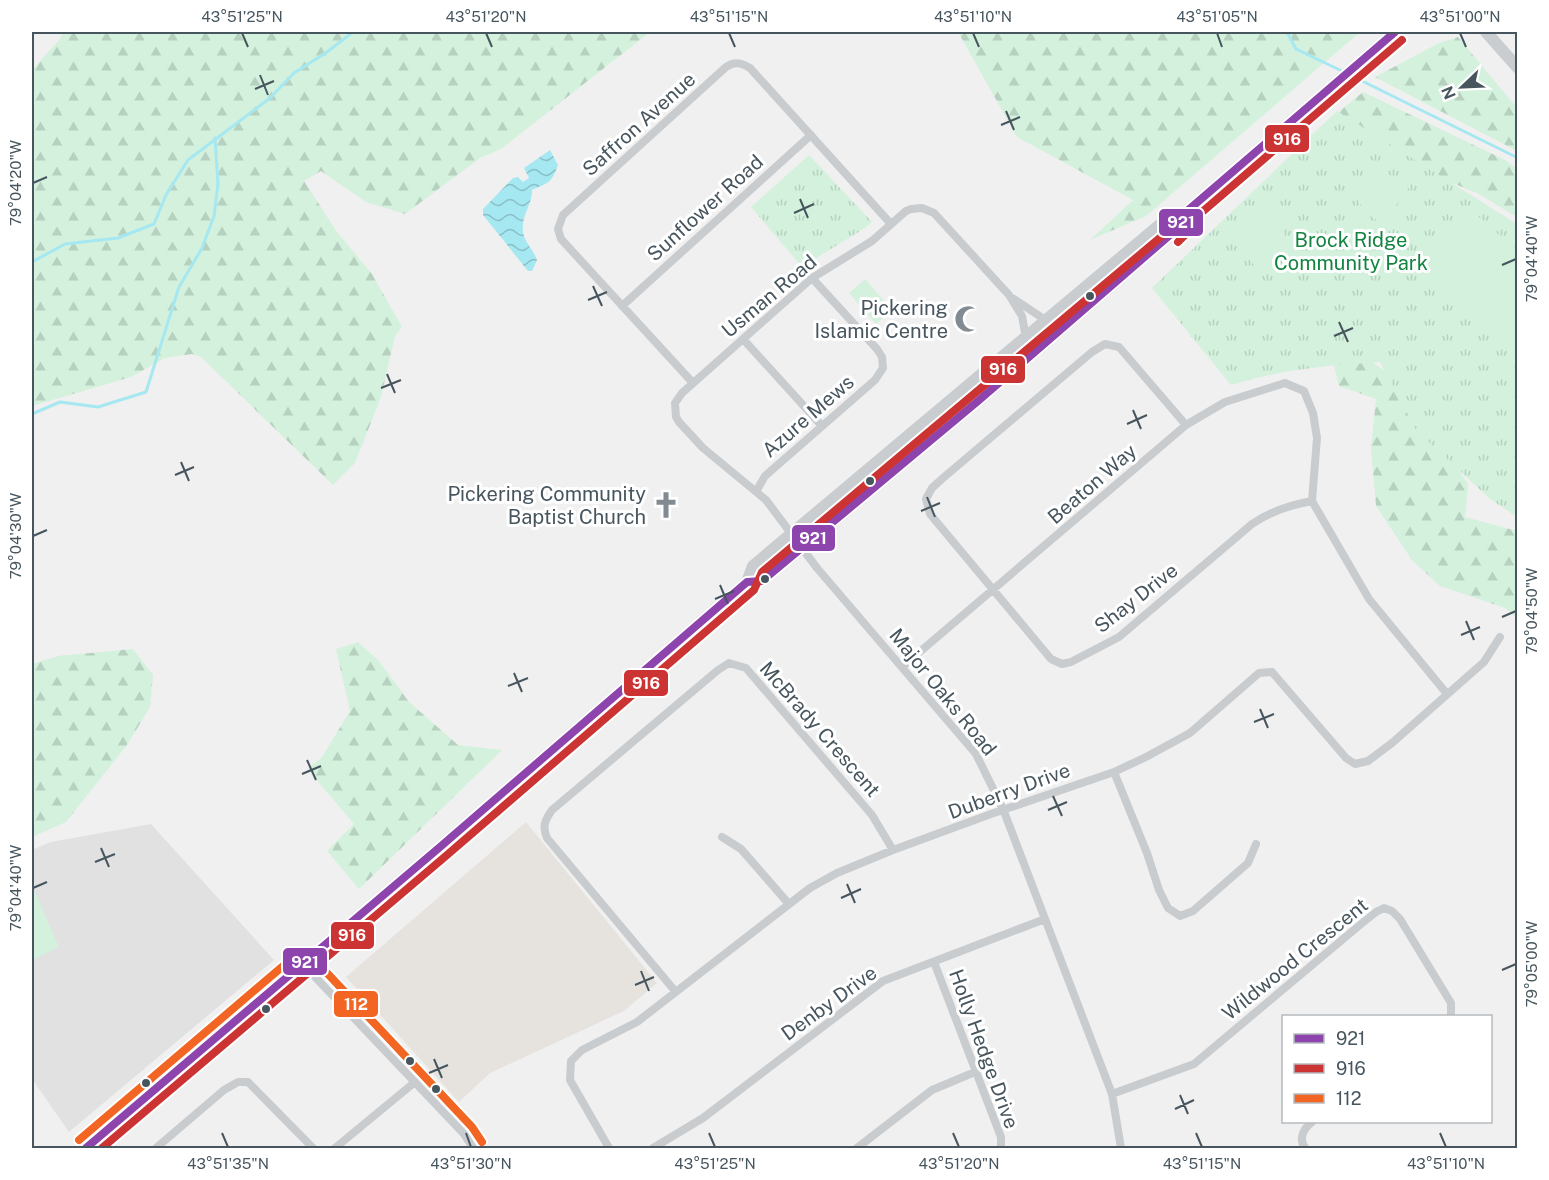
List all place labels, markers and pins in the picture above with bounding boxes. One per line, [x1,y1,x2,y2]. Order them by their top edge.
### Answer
unlabelled marker [1084,290,1096,302]
place label: Pickering Islamic Centre [814,296,948,343]
mosque icon: Pickering Islamic Centre [953,304,983,334]
unlabelled marker [864,475,876,487]
place label: Pickering Community Baptist Church [447,482,646,529]
church icon: Pickering Community Baptist Church [651,490,681,520]
unlabelled marker [759,573,771,585]
unlabelled marker [260,1003,272,1015]
unlabelled marker [404,1055,416,1067]
unlabelled marker [140,1077,152,1089]
unlabelled marker [430,1083,442,1095]

